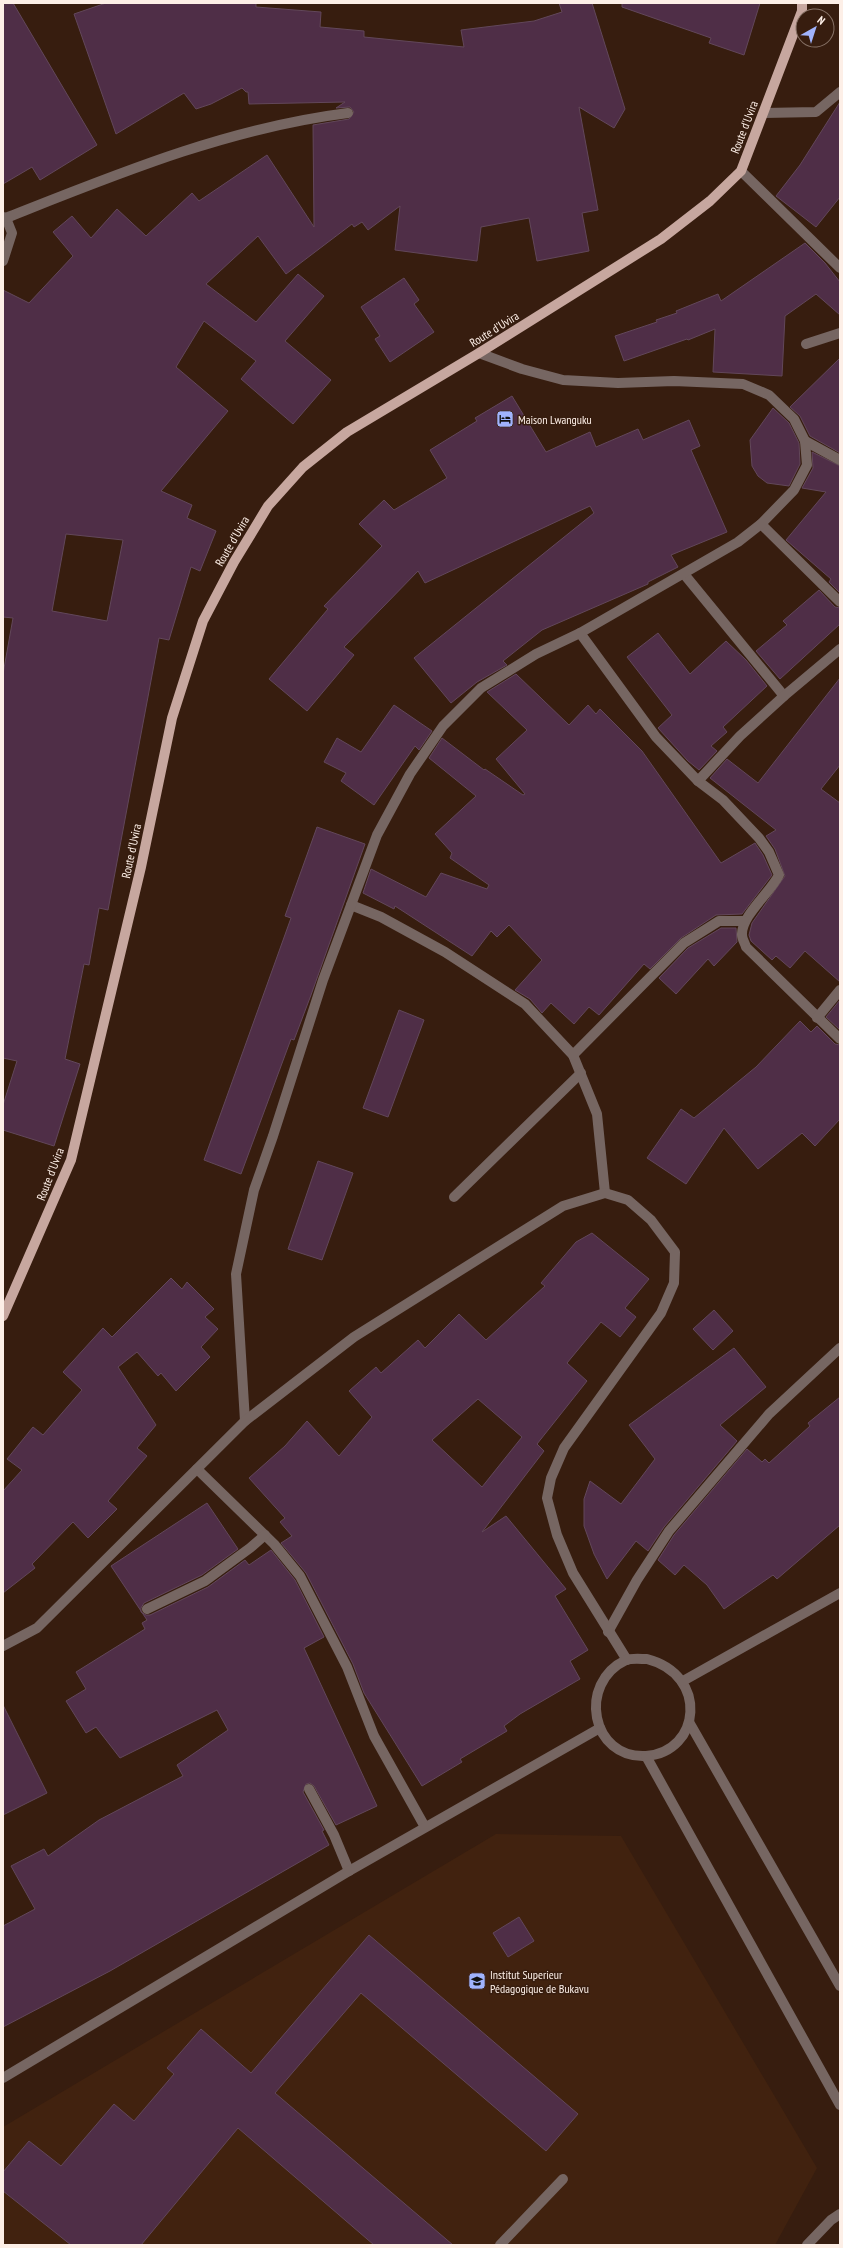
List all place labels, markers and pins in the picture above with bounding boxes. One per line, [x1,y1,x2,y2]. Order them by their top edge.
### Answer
hotel icon: Maison Lwanguku [495,409,515,429]
place label: Maison Lwanguku [518,412,592,427]
place label: Institut Superieur Pédagogique de Bukavu [490,1967,589,1996]
school or university icon: Institut Superieur Pédagogique de Bukavu [467,1971,487,1991]

